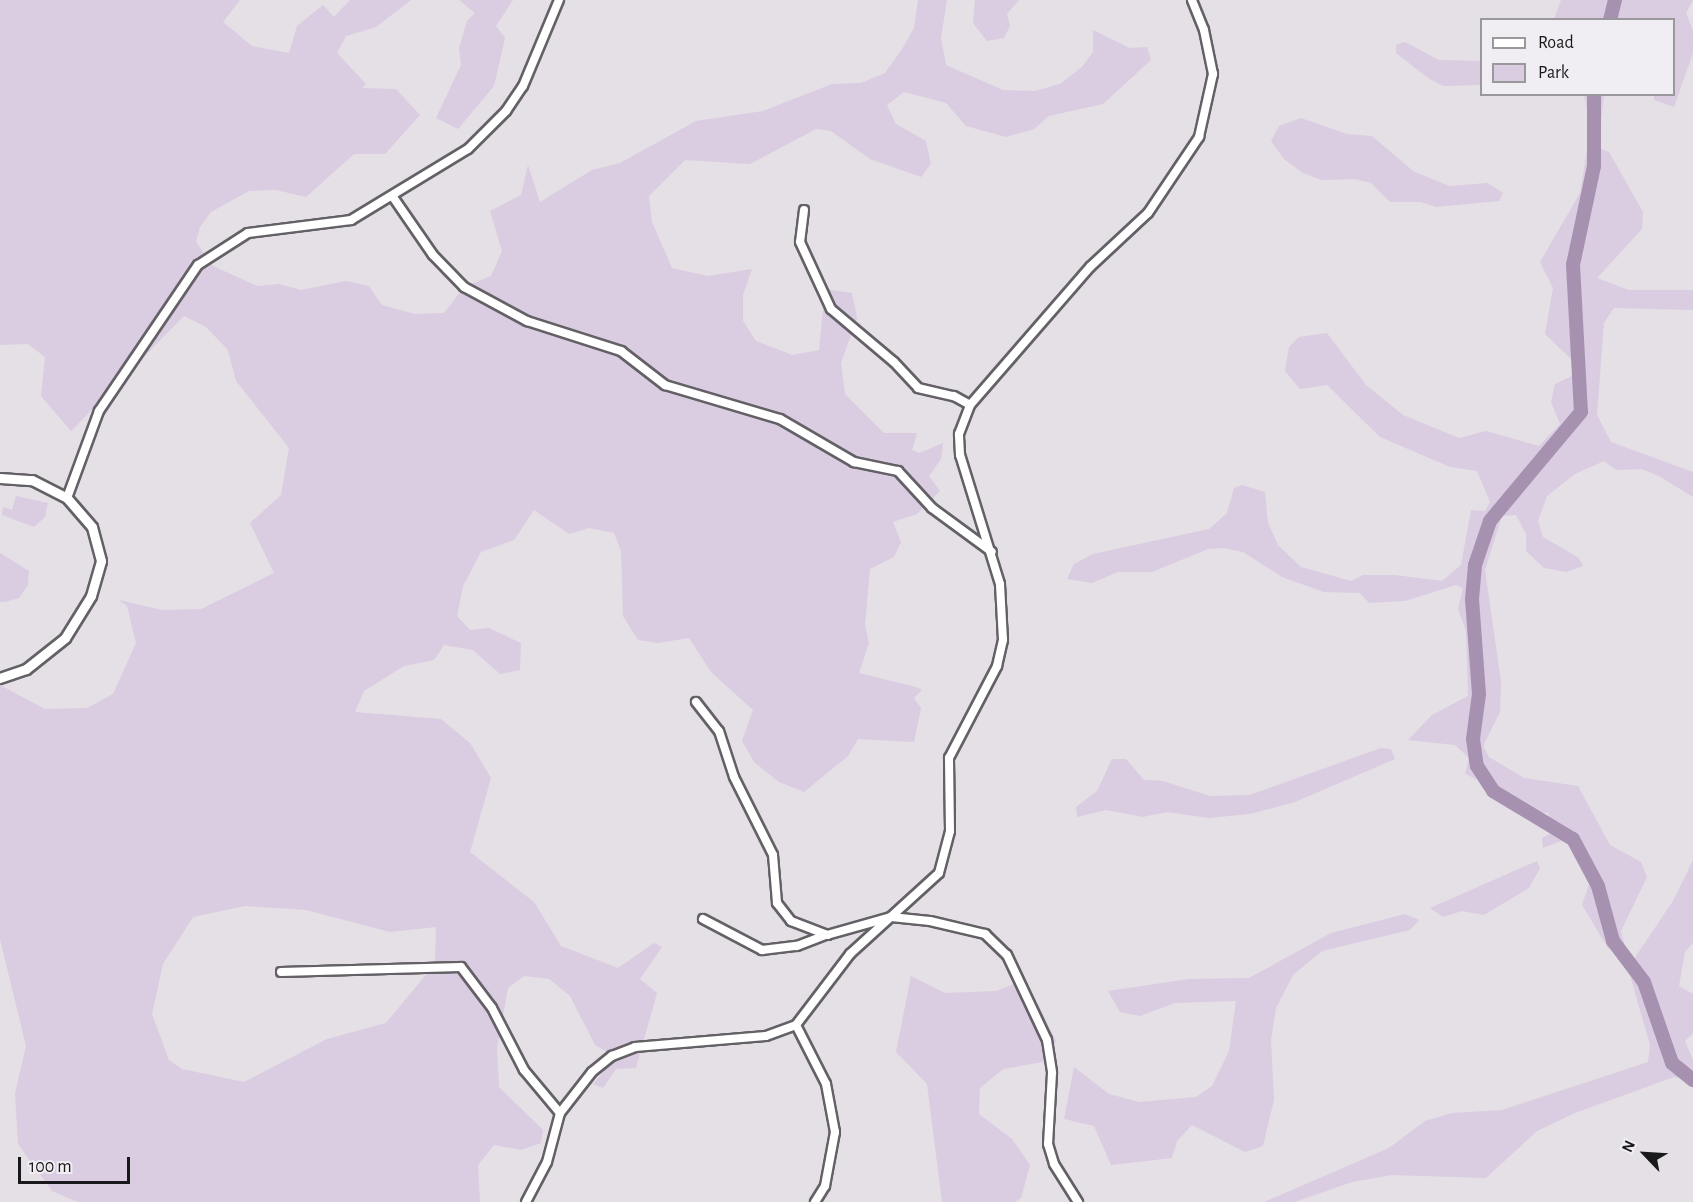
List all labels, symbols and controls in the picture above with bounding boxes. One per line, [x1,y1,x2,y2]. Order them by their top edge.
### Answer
legend [1480,18,1675,96]
text: Road [1538,34,1574,52]
text: Park [1538,64,1569,82]
north arrow [1615,1124,1675,1184]
text: N [1619,1138,1638,1155]
scale bar [21,1145,134,1183]
text: 100 m [29,1158,72,1176]

